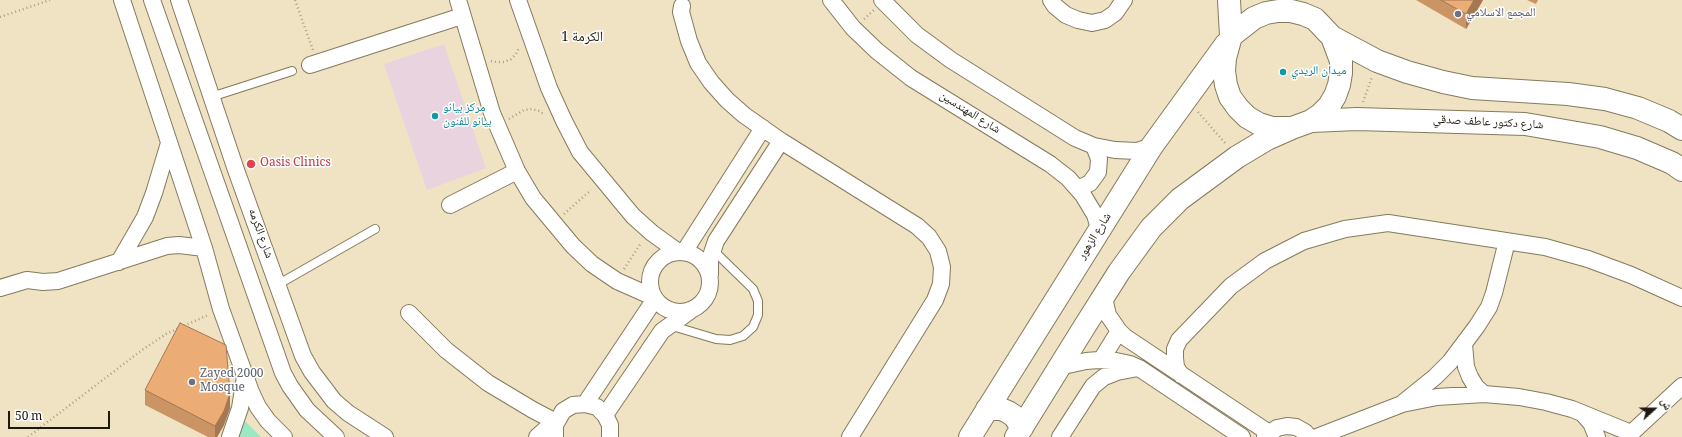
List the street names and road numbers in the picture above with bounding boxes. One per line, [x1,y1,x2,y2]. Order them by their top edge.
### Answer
street label: شارع المهندسين [936,90,1002,138]
street label: شارع دكتور عاطف صدقي [1432,114,1544,134]
street label: شارع الكرمه [243,207,275,261]
street label: شارع الزهور [1076,211,1116,263]

